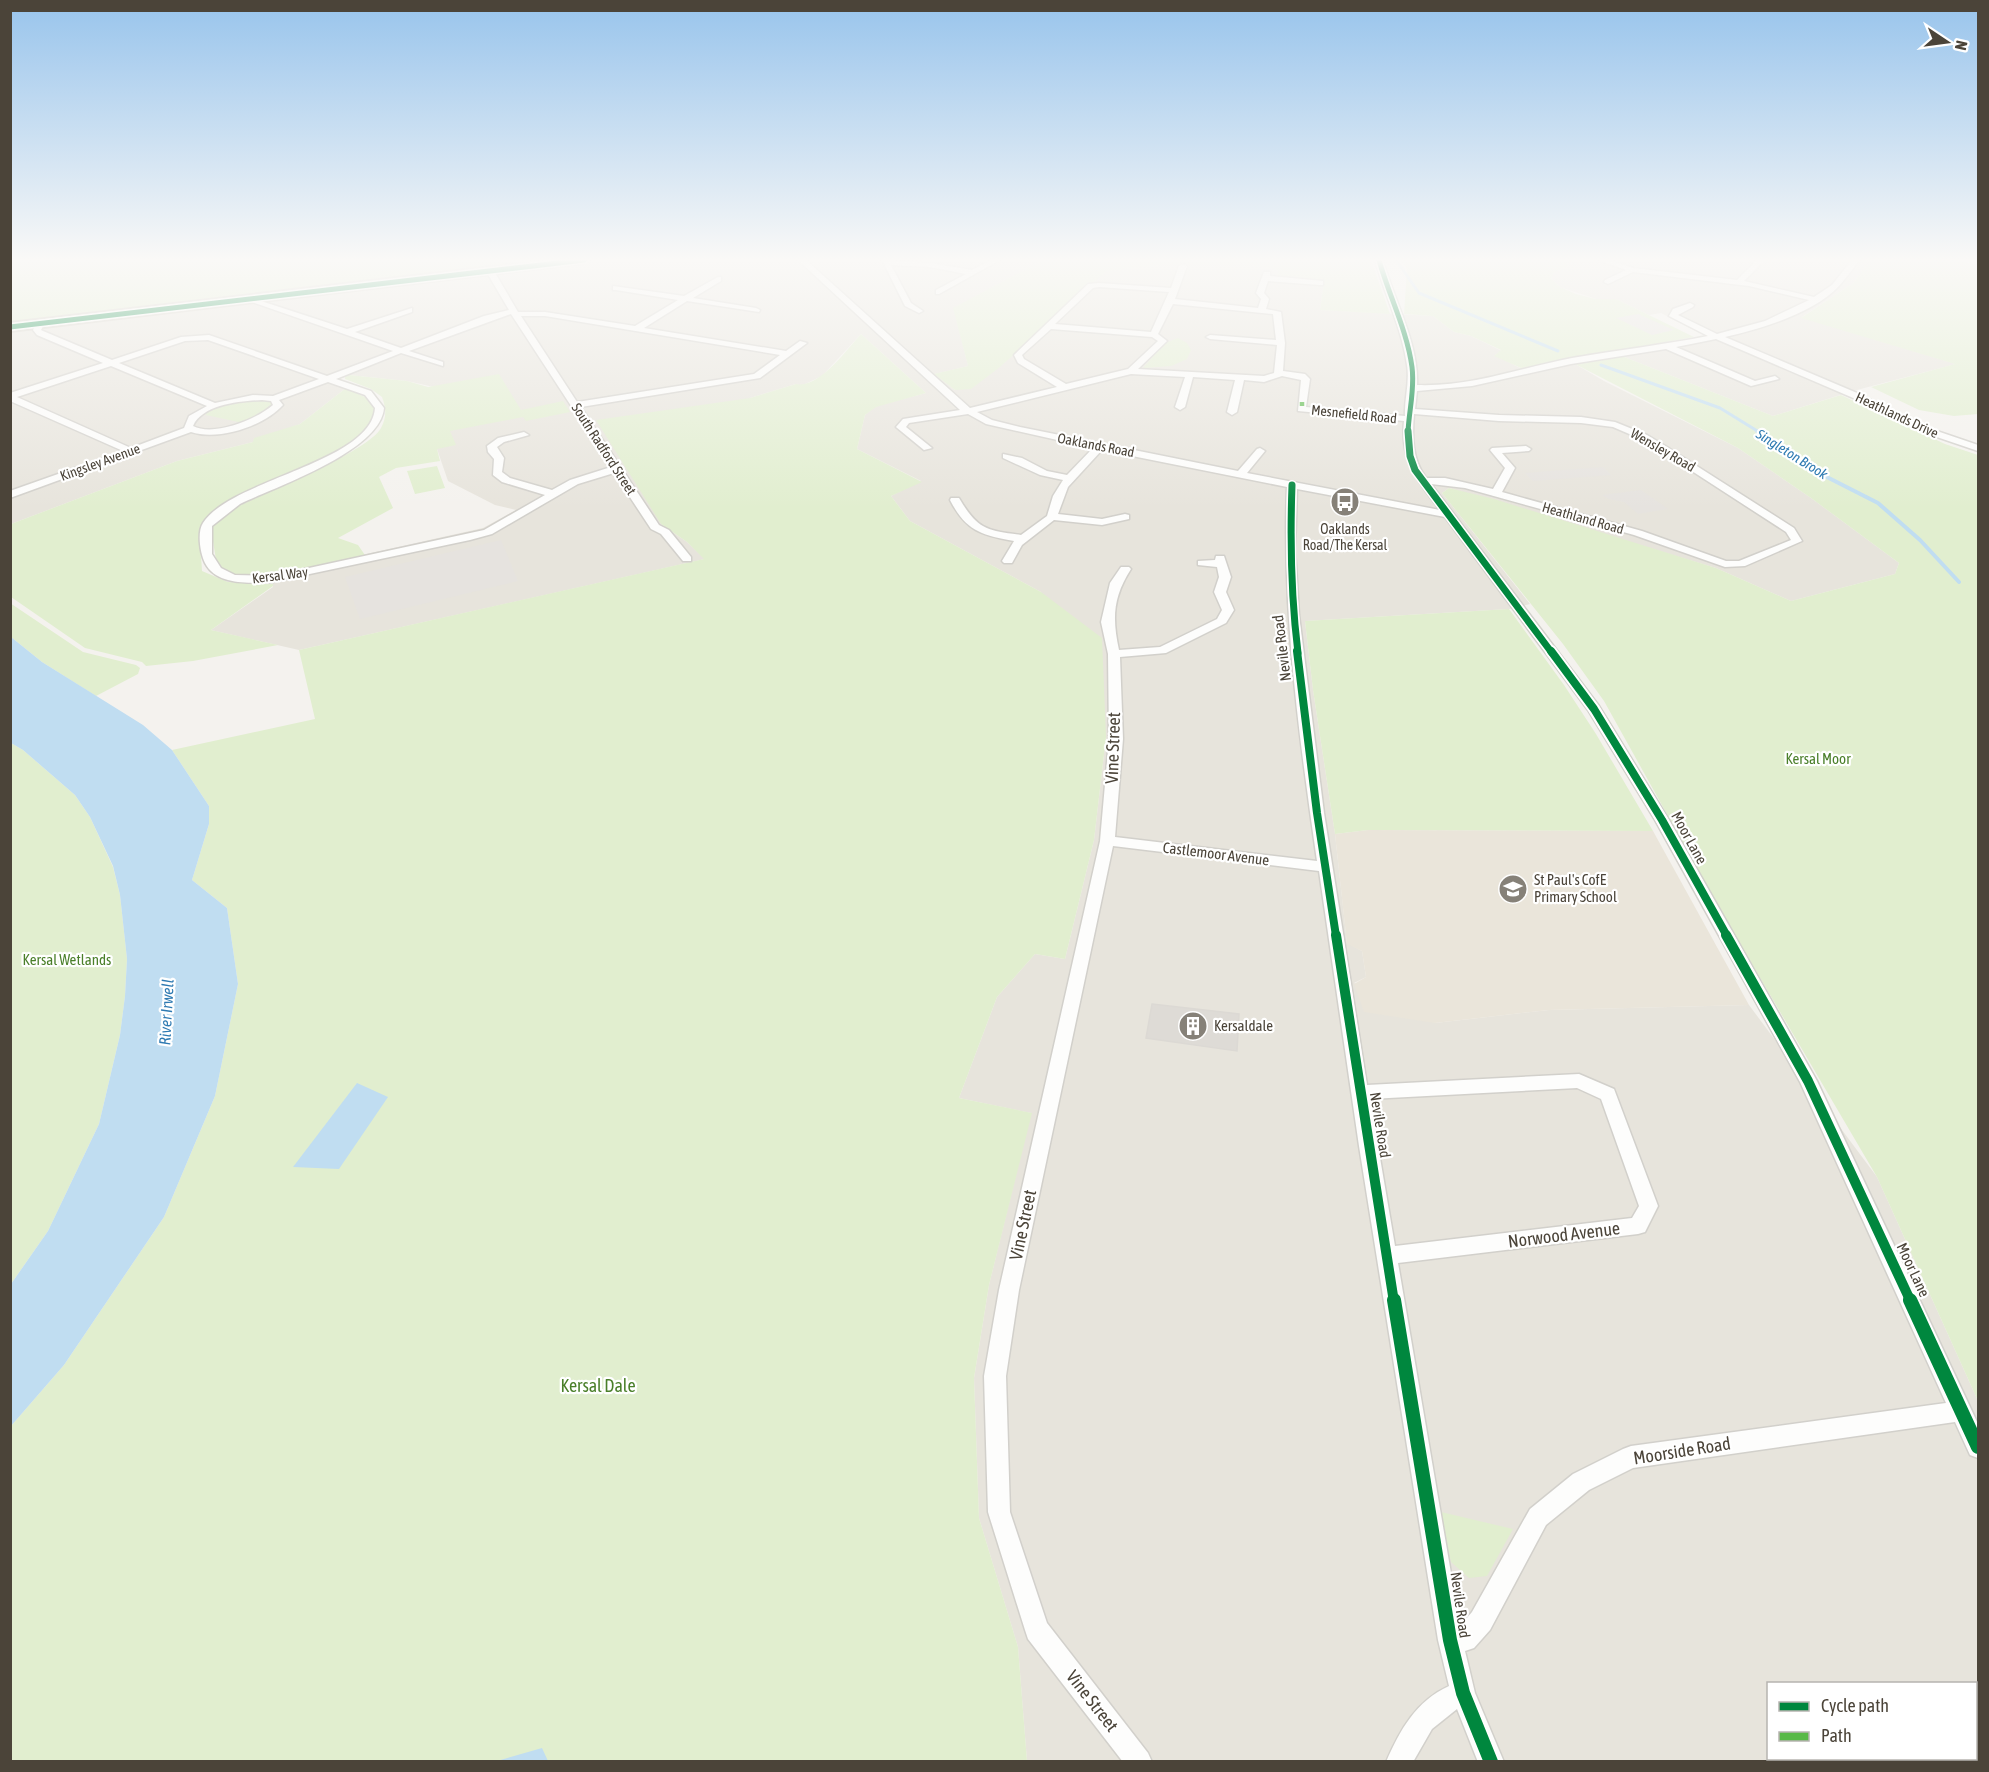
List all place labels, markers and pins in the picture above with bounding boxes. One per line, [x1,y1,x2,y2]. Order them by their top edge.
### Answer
bus stop icon: Oaklands Road/The Kersal [1329,486,1361,518]
place label: Oaklands Road/The Kersal [1303,521,1388,553]
place label: St Paul's CofE Primary School [1534,871,1617,905]
school or university icon: St Paul's CofE Primary School [1497,873,1529,905]
building icon: Kersaldale [1177,1010,1209,1042]
place label: Kersaldale [1214,1017,1273,1034]

